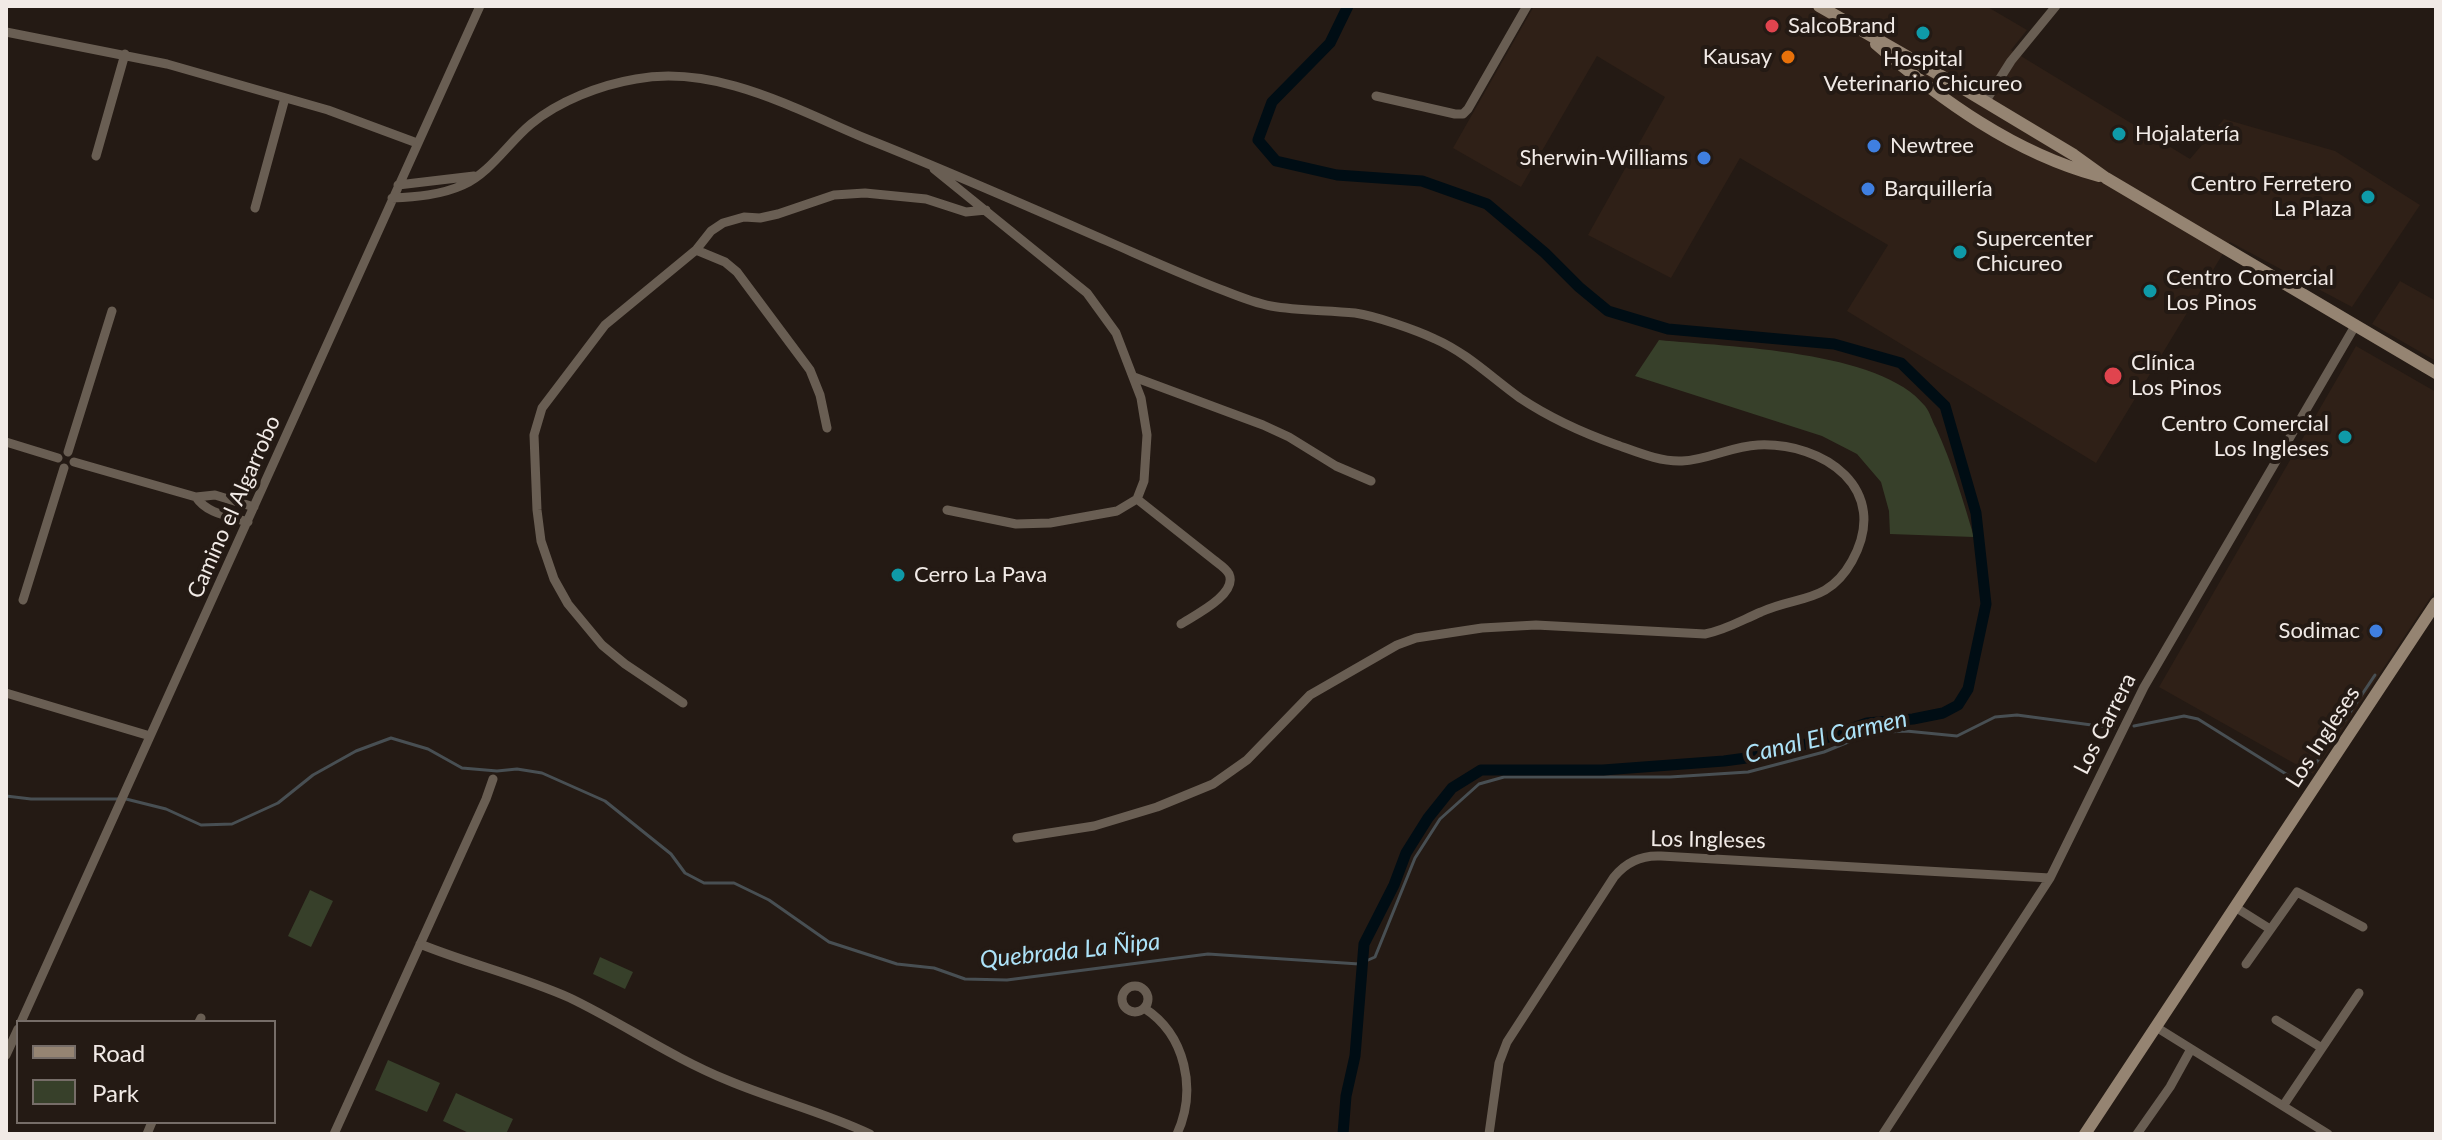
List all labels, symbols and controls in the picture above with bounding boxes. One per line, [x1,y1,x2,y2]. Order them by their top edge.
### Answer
place label: SalcoBrand [1788,13,1896,39]
marker: SalcoBrand [1763,17,1781,35]
marker: Hospital Veterinario Chicureo [1914,24,1932,42]
place label: Kausay [1703,44,1772,70]
place label: Hospital Veterinario Chicureo [1824,46,2022,98]
marker: Kausay [1779,48,1797,66]
place label: Hojalatería [2135,121,2240,147]
marker: Hojalatería [2110,125,2128,143]
place label: Newtree [1890,133,1974,159]
marker: Newtree [1865,137,1883,155]
place label: Sherwin-Williams [1520,145,1688,171]
marker: Sherwin-Williams [1695,149,1713,167]
place label: Centro Ferretero La Plaza [2191,171,2352,222]
place label: Barquillería [1884,176,1993,202]
marker: Barquillería [1859,180,1877,198]
marker: Centro Ferretero La Plaza [2359,188,2377,206]
place label: Supercenter Chicureo [1976,226,2093,278]
marker: Supercenter Chicureo [1951,243,1969,261]
place label: Centro Comercial Los Pinos [2166,265,2334,316]
marker: Centro Comercial Los Pinos [2141,282,2159,300]
place label: Clínica Los Pinos [2131,350,2222,402]
marker: Clínica Los Pinos [2102,365,2124,387]
place label: Centro Comercial Los Ingleses [2161,411,2329,462]
street label: Camino el Algarrobo [182,412,286,602]
marker: Centro Comercial Los Ingleses [2336,428,2354,446]
place label: Cerro La Pava [914,562,1047,588]
marker: Cerro La Pava [889,566,907,584]
place label: Sodimac [2279,618,2360,644]
marker: Sodimac [2367,622,2385,640]
street label: Los Carrera [2068,669,2142,779]
street label: Los Ingleses [2281,681,2365,793]
water label: Canal El Carmen [1742,704,1910,770]
street label: Los Ingleses [1650,826,1766,854]
water label: Quebrada La Ñipa [978,927,1162,975]
legend [16,1020,276,1124]
text: Road [92,1038,145,1067]
text: Park [92,1078,139,1107]

